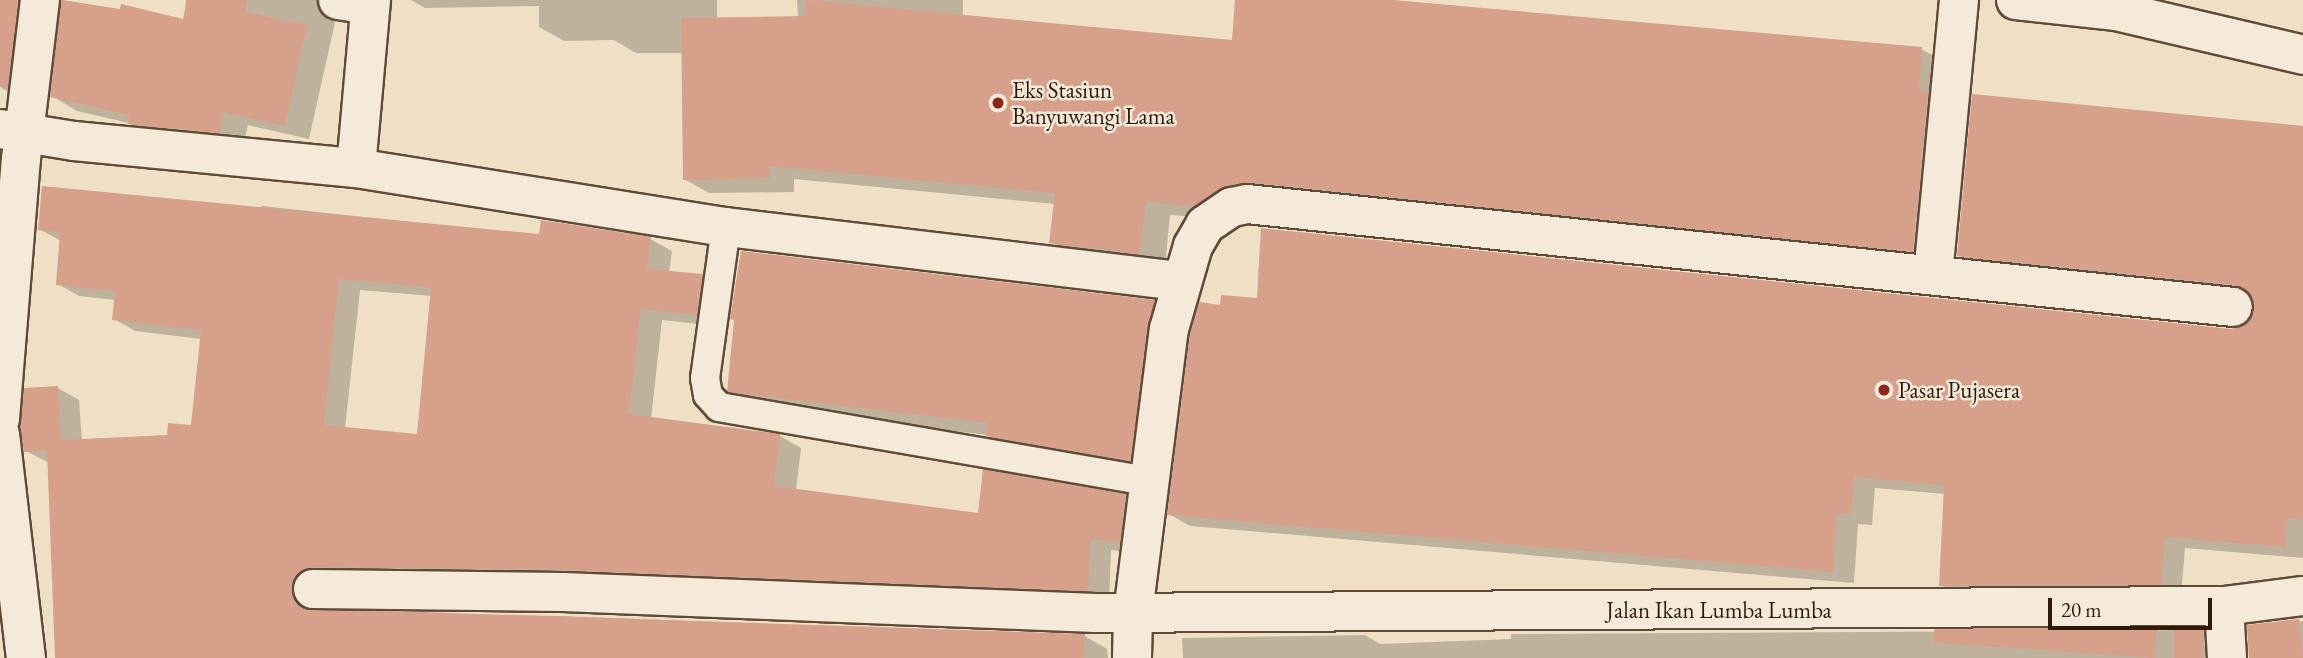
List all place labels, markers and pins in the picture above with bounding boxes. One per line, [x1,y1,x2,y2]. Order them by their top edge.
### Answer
place label: Eks Stasiun Banyuwangi Lama [1012,76,1175,130]
marker: Eks Stasiun Banyuwangi Lama [990,95,1006,111]
place label: Pasar Pujasera [1898,376,2020,404]
marker: Pasar Pujasera [1876,382,1892,398]

